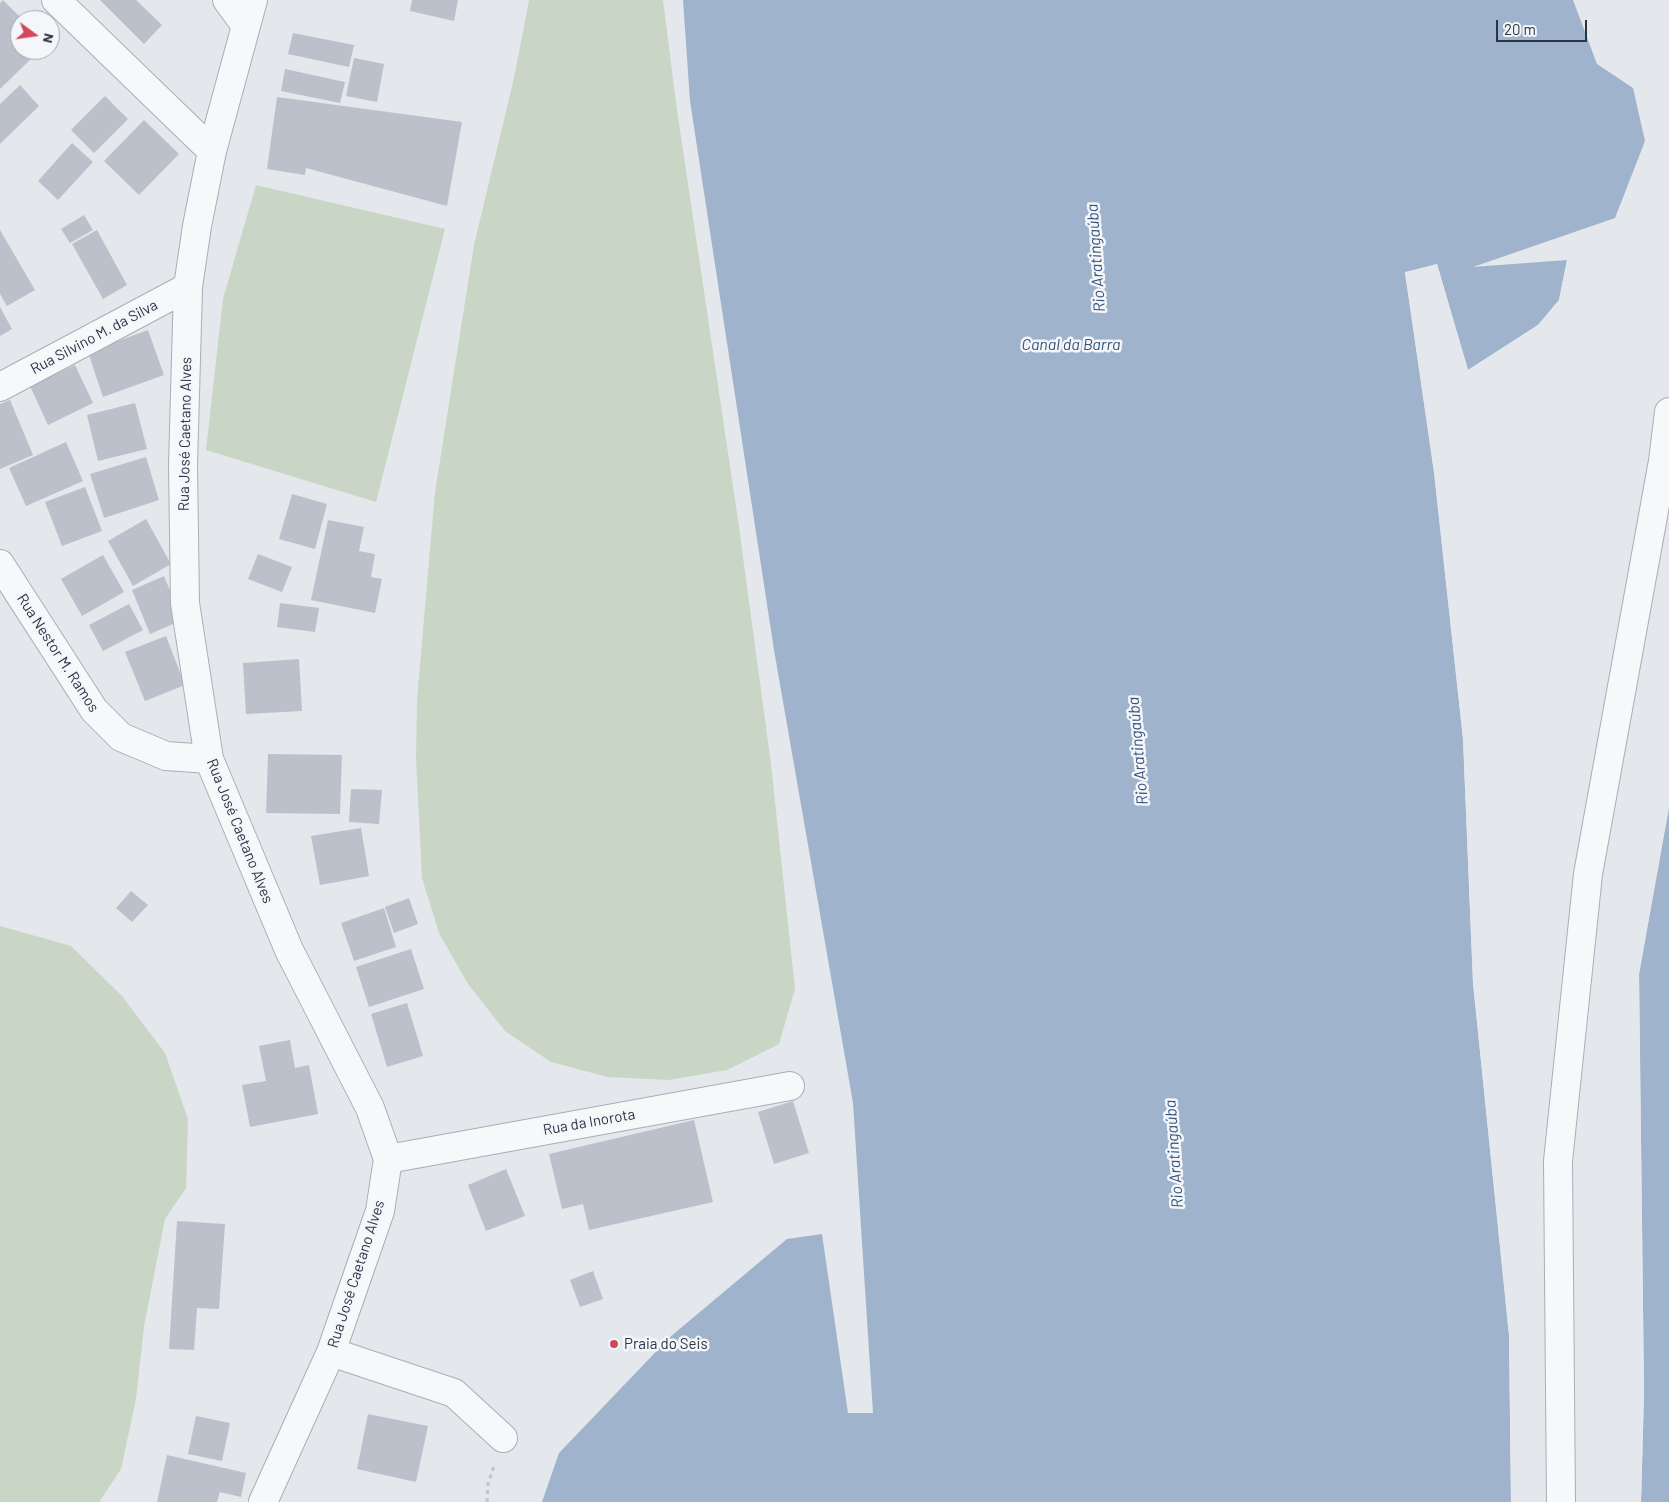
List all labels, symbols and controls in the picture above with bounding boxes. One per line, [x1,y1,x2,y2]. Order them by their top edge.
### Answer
north arrow [10,10,60,60]
scale bar [1499,10,1590,42]
text: 20 m [1504,20,1536,38]
text: N [40,32,58,45]
water label: Rio Aratingaúba [1083,203,1109,313]
street label: Rua Silvino M. da Silva [27,296,161,378]
water label: Canal da Barra [1022,335,1120,355]
street label: Rua José Caetano Alves [175,357,195,511]
street label: Rua Nestor M. Ramos [13,590,103,716]
water label: Rio Aratingaúba [1124,696,1152,806]
street label: Rua José Caetano Alves [203,756,277,906]
water label: Rio Aratingaúba [1161,1099,1187,1209]
street label: Rua da Inorota [541,1105,637,1139]
street label: Rua José Caetano Alves [324,1198,388,1350]
place label: Praia do Seis [624,1335,708,1353]
marker: Praia do Seis [608,1338,620,1350]

